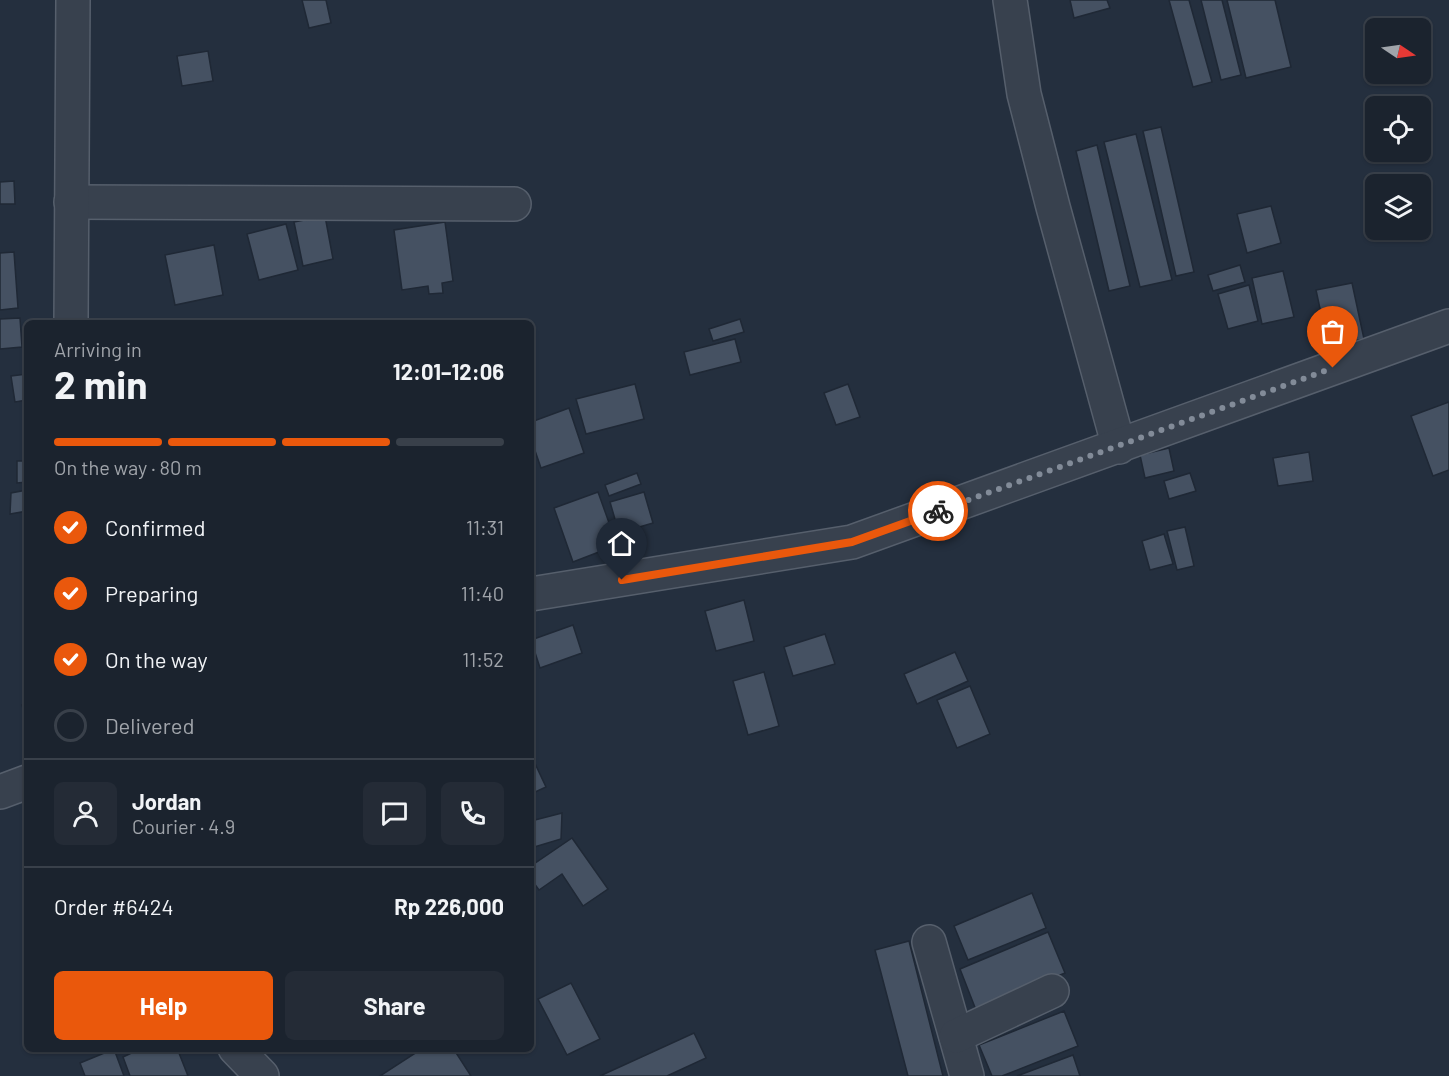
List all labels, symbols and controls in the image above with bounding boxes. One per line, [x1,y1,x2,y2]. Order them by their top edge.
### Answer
north arrow [1365,18,1431,84]
map controls [1365,18,1431,240]
button: locate [1365,96,1431,162]
button: layers [1365,174,1431,240]
pin [1307,306,1358,368]
icon: bag [1316,315,1349,348]
text: Arriving in [54,337,142,361]
text: 12:01–12:06 [393,358,504,384]
text: 2 min [54,360,147,407]
text: On the way · 80 m [54,455,202,479]
courier [908,481,968,541]
icon: bike [922,495,955,528]
icon: check [54,511,87,544]
text: Confirmed [105,514,205,540]
text: 11:31 [466,515,504,539]
pin [596,518,647,580]
icon: home [605,527,638,560]
icon: check [54,577,87,610]
text: Preparing [105,580,198,606]
text: 11:40 [461,581,504,605]
icon: check [54,643,87,676]
text: On the way [105,646,208,672]
text: 11:52 [462,647,504,671]
text: Delivered [105,712,194,738]
button: person [54,782,117,845]
button: chat [363,782,426,845]
button: phone [441,782,504,845]
text: Jordan [132,788,201,814]
text: Courier · 4.9 [132,814,235,838]
text: Order #6424 [54,893,174,919]
text: Rp 226,000 [394,893,504,919]
button: Help [54,971,273,1040]
button: Share [285,971,504,1040]

